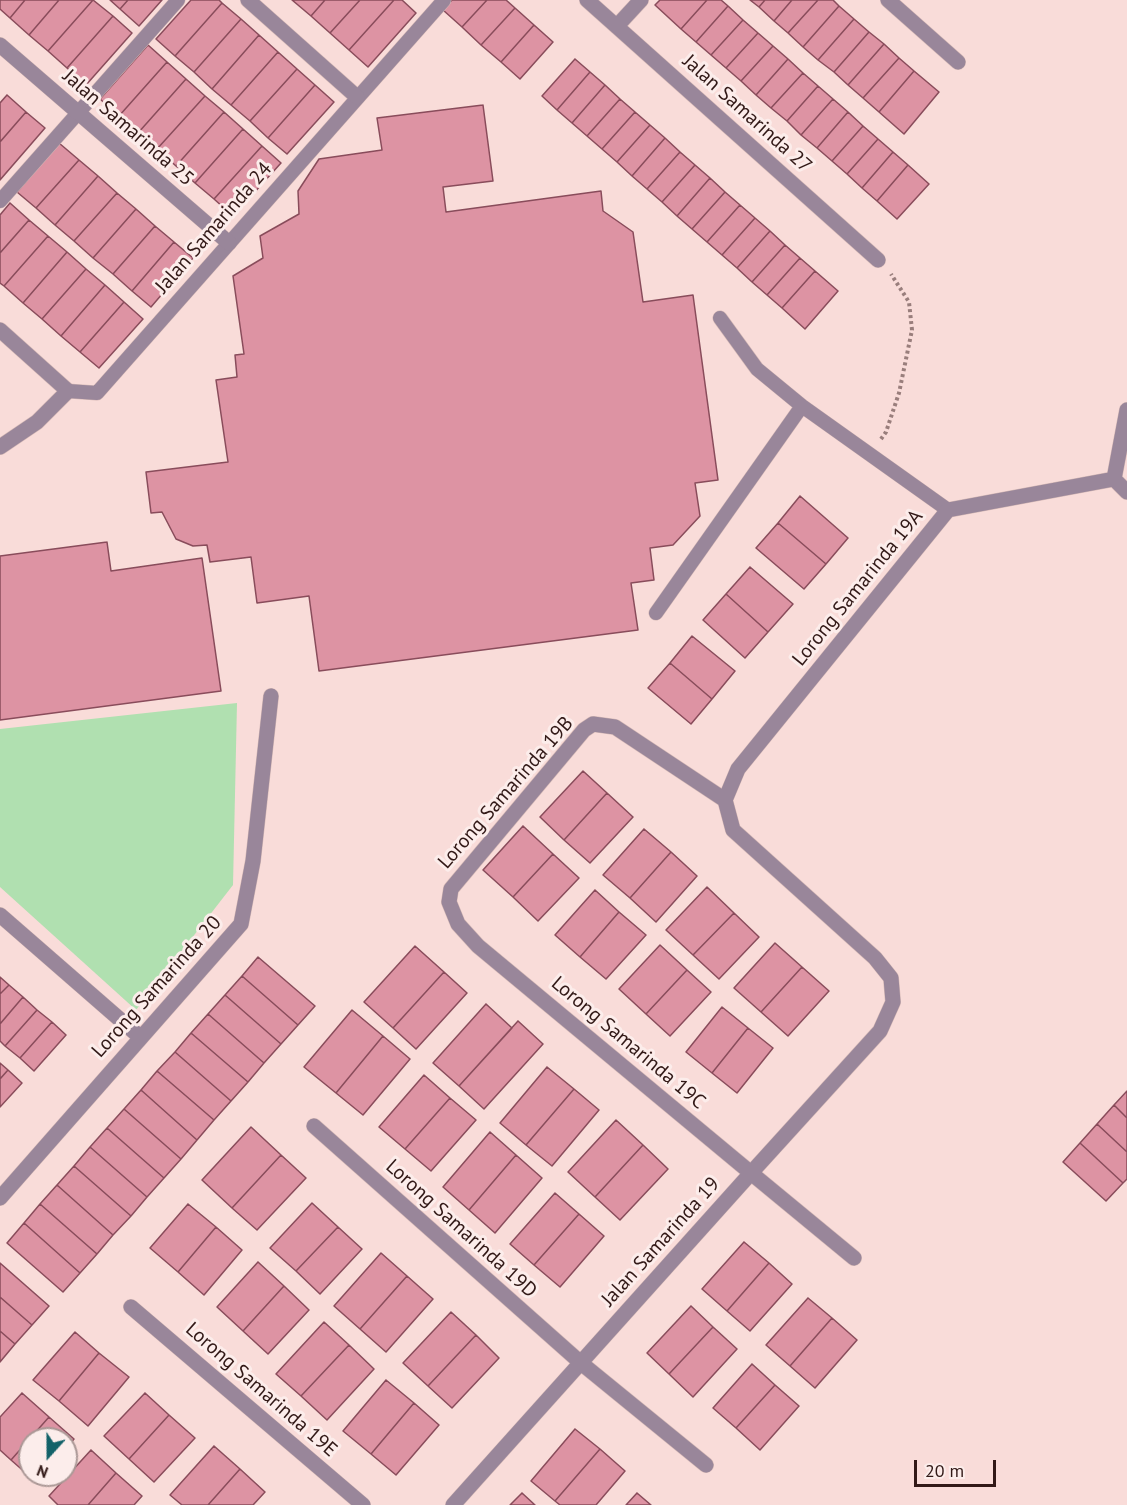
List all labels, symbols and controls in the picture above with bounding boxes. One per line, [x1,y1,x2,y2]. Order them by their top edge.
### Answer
street label: Jalan Samarinda 27 [678,50,816,178]
street label: Jalan Samarinda 25 [58,65,198,191]
street label: Jalan Samarinda 24 [151,158,277,298]
street label: Lorong Samarinda 19A [788,505,928,671]
street label: Lorong Samarinda 19B [433,712,579,874]
street label: Lorong Samarinda 20 [87,911,227,1063]
street label: Lorong Samarinda 19C [546,972,710,1114]
street label: Lorong Samarinda 19D [380,1155,542,1303]
street label: Jalan Samarinda 19 [597,1173,725,1311]
street label: Lorong Samarinda 19E [180,1318,342,1462]
north arrow [18,1427,78,1487]
scale bar [917,1448,1000,1486]
text: 20 m [925,1459,964,1482]
text: N [34,1461,51,1483]

